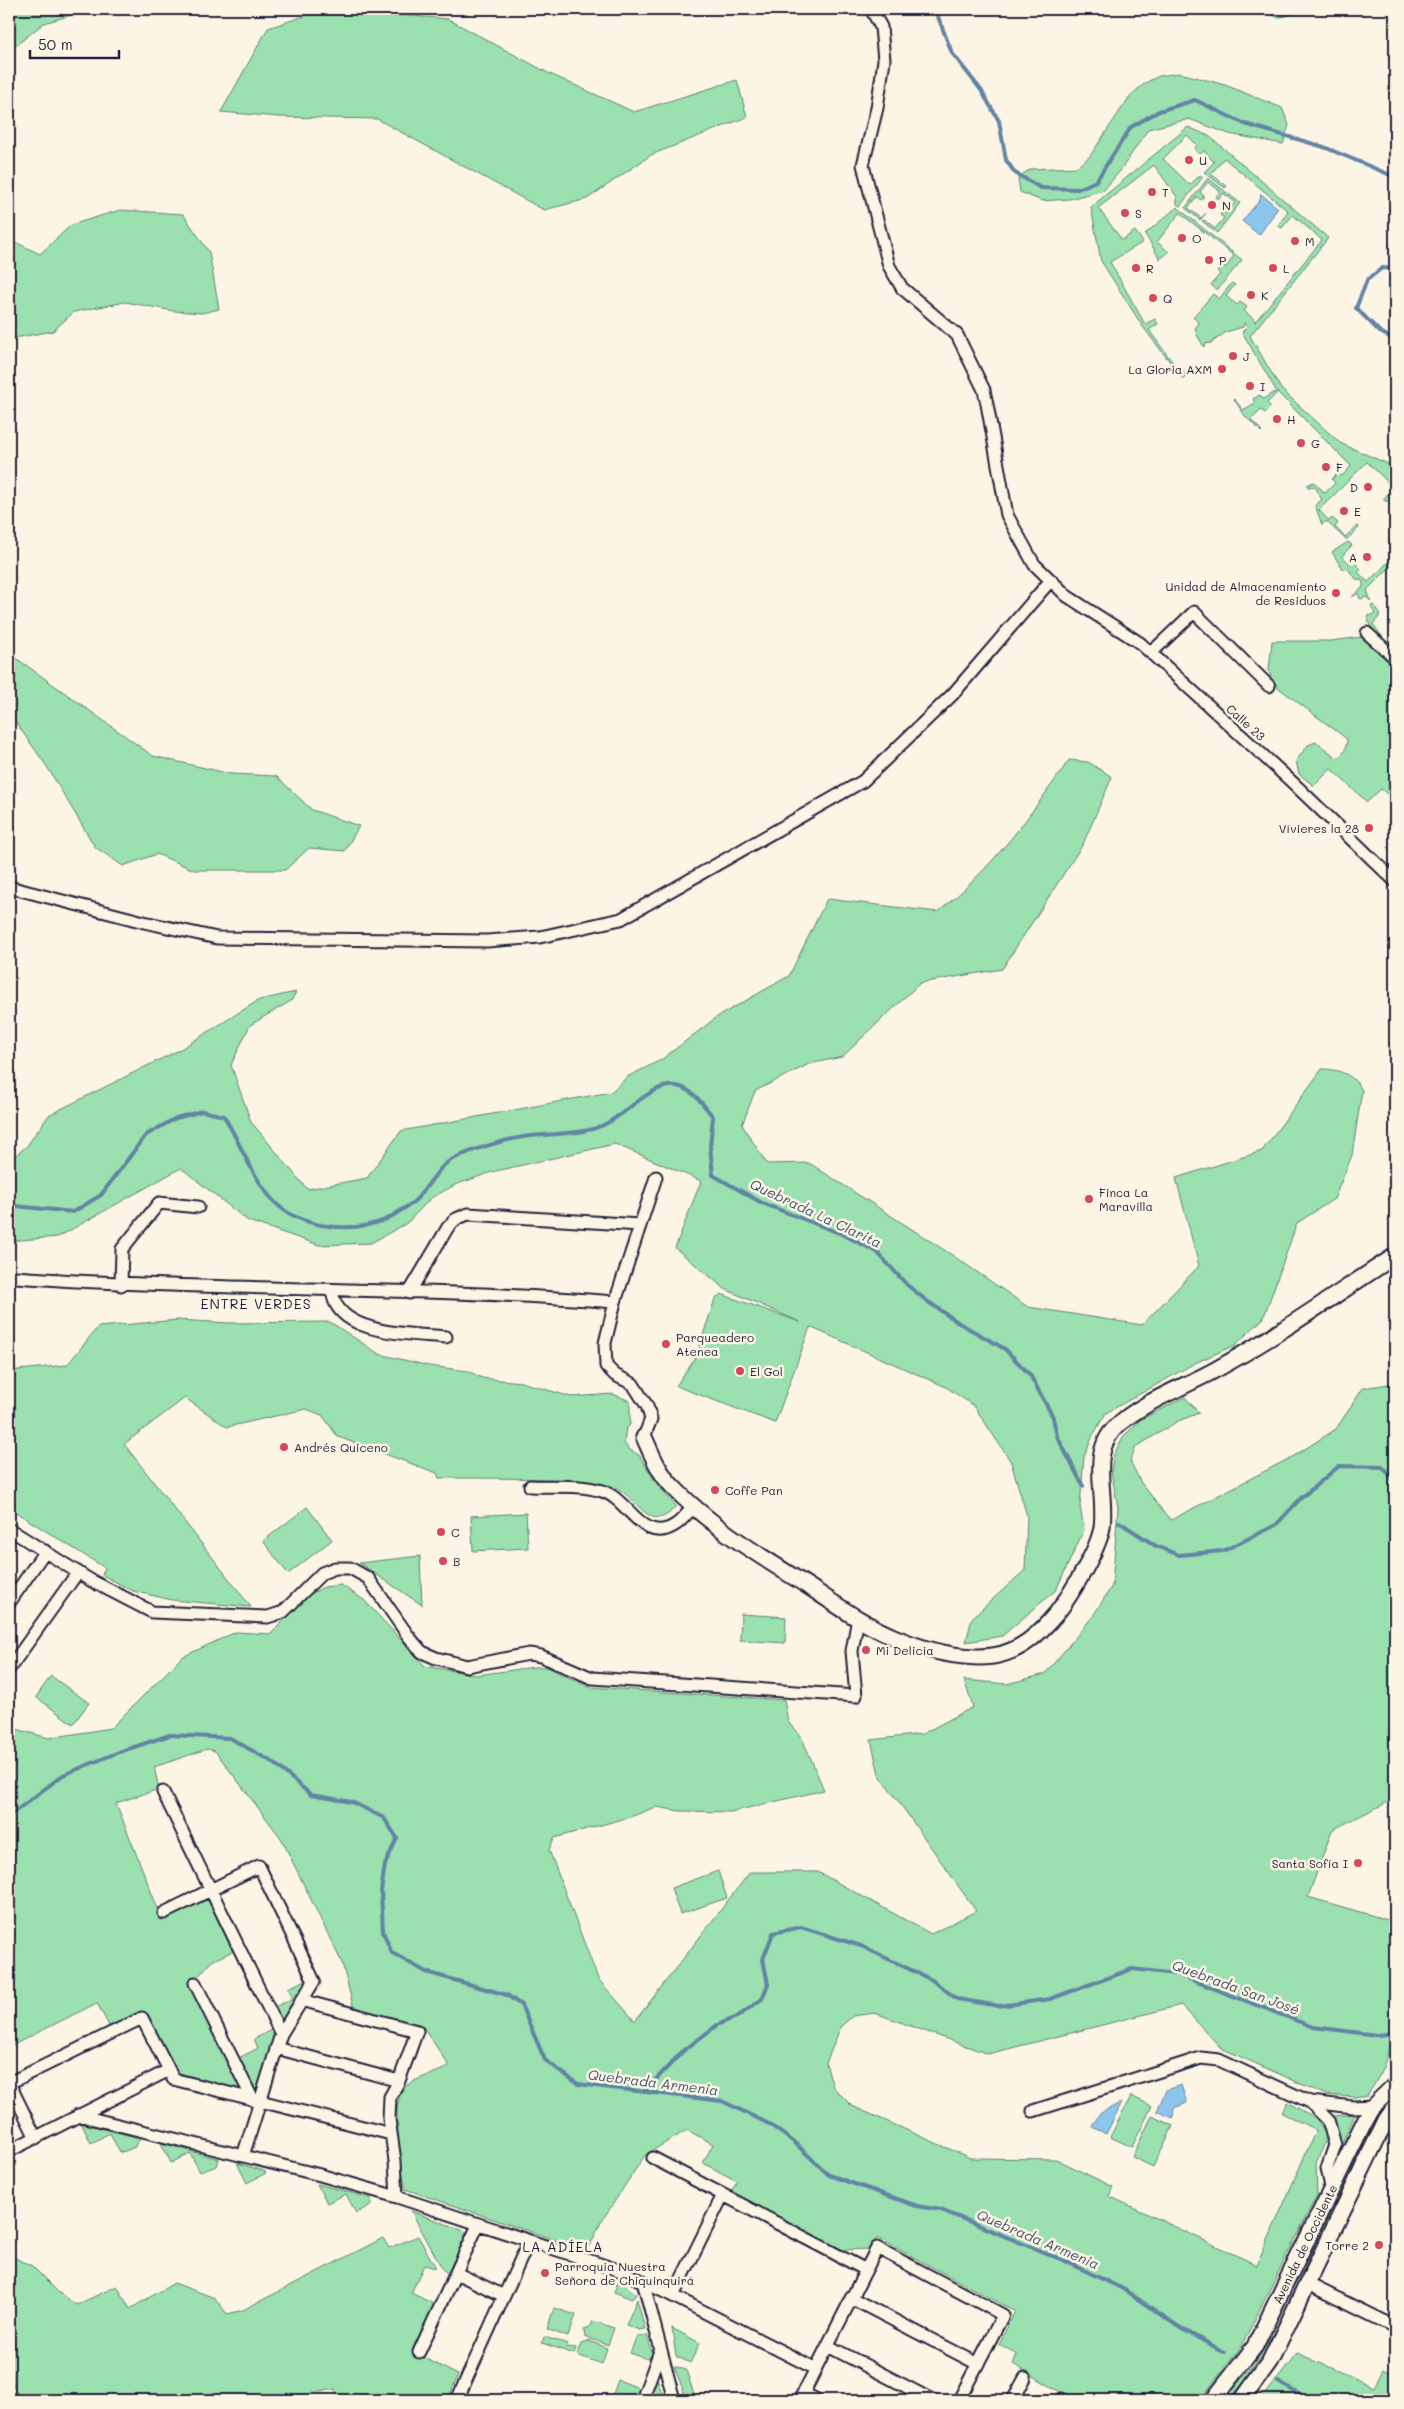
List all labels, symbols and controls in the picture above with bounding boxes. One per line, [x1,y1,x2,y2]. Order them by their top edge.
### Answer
scale bar [30,28,119,60]
text: 50 m [38,34,73,54]
place label: U [1199,152,1207,168]
marker: U [1183,154,1195,166]
place label: T [1162,184,1169,200]
marker: T [1146,186,1158,198]
place label: N [1222,197,1231,213]
marker: N [1206,199,1218,211]
place label: S [1135,205,1142,221]
marker: S [1119,207,1131,219]
place label: O [1192,230,1202,246]
marker: O [1176,232,1188,244]
place label: M [1305,233,1315,249]
marker: M [1289,235,1301,247]
place label: P [1219,252,1226,268]
marker: P [1203,254,1215,266]
place label: R [1146,260,1154,276]
place label: L [1283,260,1290,276]
marker: R [1130,262,1142,274]
marker: L [1267,262,1279,274]
place label: K [1261,287,1269,303]
marker: K [1245,289,1257,301]
place label: Q [1163,290,1172,306]
marker: Q [1147,292,1159,304]
place label: J [1243,348,1250,364]
marker: J [1227,350,1239,362]
place label: La Gloria AXM [1129,361,1212,377]
marker: La Gloria AXM [1216,363,1228,375]
place label: I [1260,378,1265,394]
marker: I [1244,380,1256,392]
place label: H [1287,411,1296,427]
marker: H [1271,413,1283,425]
place label: G [1311,435,1320,451]
marker: G [1295,437,1307,449]
place label: F [1336,459,1343,475]
marker: F [1320,461,1332,473]
place label: D [1350,479,1358,495]
marker: D [1362,481,1374,493]
place label: E [1354,503,1361,519]
marker: E [1338,505,1350,517]
place label: A [1349,549,1357,565]
marker: A [1361,551,1373,563]
place label: Unidad de Almacenamiento de Residuos [1166,578,1326,608]
marker: Unidad de Almacenamiento de Residuos [1330,587,1342,599]
street label: Calle 23 [1223,700,1269,744]
place label: Vívieres la 28 [1279,820,1359,836]
marker: Vívieres la 28 [1363,822,1375,834]
water label: Quebrada La Clarita [747,1174,885,1252]
place label: Finca La Maravilla [1099,1184,1153,1214]
marker: Finca La Maravilla [1083,1193,1095,1205]
district label: ENTRE VERDES [200,1294,312,1313]
place label: Parqueadero Atenea [676,1329,754,1359]
marker: Parqueadero Atenea [660,1338,672,1350]
place label: El Gol [750,1363,783,1379]
marker: El Gol [734,1365,746,1377]
place label: Andrés Quiceno [294,1439,388,1455]
marker: Andrés Quiceno [278,1441,290,1453]
place label: Coffe Pan [725,1482,783,1498]
marker: Coffe Pan [709,1484,721,1496]
place label: C [451,1524,460,1540]
marker: C [435,1526,447,1538]
place label: B [453,1553,460,1569]
marker: B [437,1555,449,1567]
place label: Mi Delicia [876,1642,934,1658]
marker: Mi Delicia [860,1644,872,1656]
place label: Santa Sofía I [1272,1855,1348,1871]
marker: Santa Sofía I [1352,1857,1364,1869]
water label: Quebrada San José [1170,1955,1302,2019]
water label: Quebrada Armenia [587,2065,719,2099]
street label: Avenida de Occidente [1269,2182,1341,2306]
water label: Quebrada Armenia [974,2205,1102,2273]
district label: LA ADÍELA [522,2237,604,2256]
place label: Torre 2 [1325,2237,1369,2253]
marker: Torre 2 [1373,2239,1385,2251]
place label: Parroquia Nuestra Señora de Chiquinquirá [555,2258,694,2288]
marker: Parroquia Nuestra Señora de Chiquinquirá [539,2267,551,2279]

